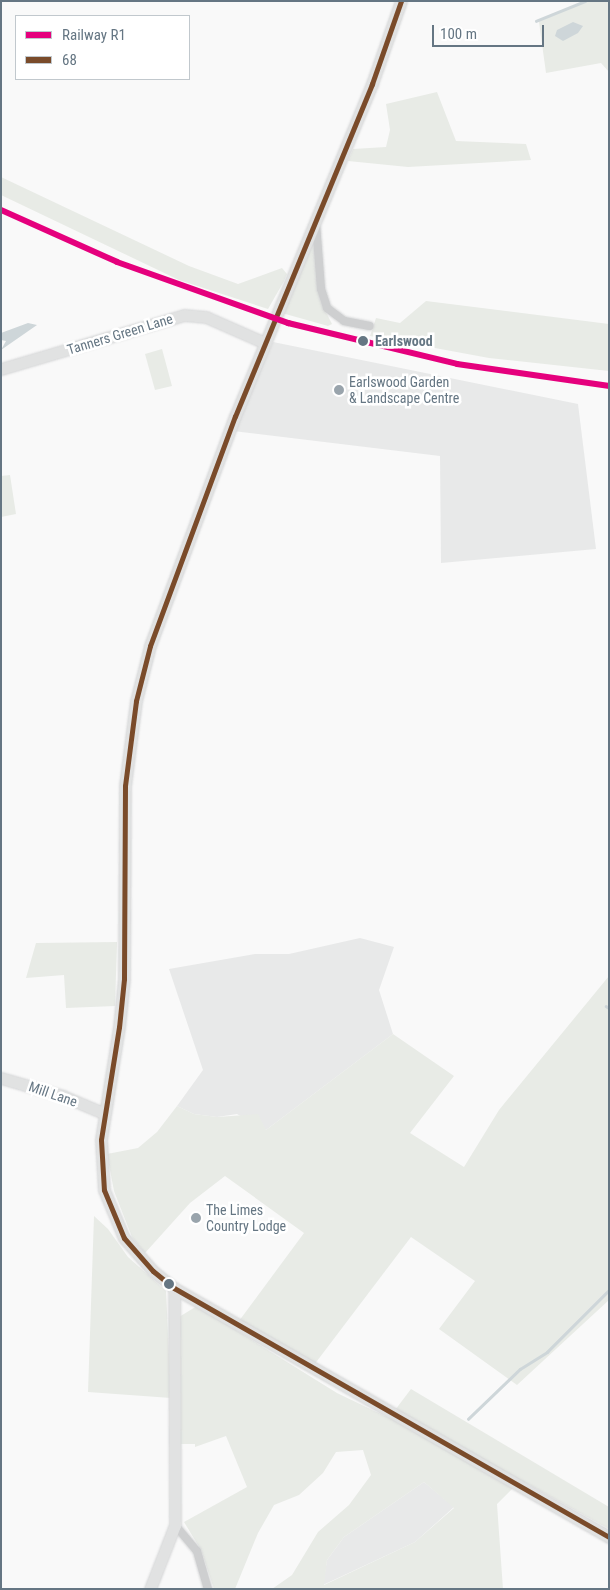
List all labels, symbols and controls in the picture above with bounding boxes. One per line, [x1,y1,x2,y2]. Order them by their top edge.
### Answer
legend [15,15,190,80]
scale bar [435,15,548,47]
text: 100 m [440,25,477,43]
text: Railway R1 [62,26,126,44]
text: 68 [62,51,77,69]
street label: Tanners Green Lane [65,310,175,358]
marker: Earlswood [355,333,371,349]
place label: Earlswood [375,333,433,349]
place label: Earlswood Garden & Landscape Centre [349,374,459,407]
marker: Earlswood Garden & Landscape Centre [333,384,345,396]
street label: Mill Lane [27,1078,79,1110]
place label: The Limes Country Lodge [206,1202,286,1234]
marker: The Limes Country Lodge [190,1212,202,1224]
unlabelled marker [164,1279,174,1289]

